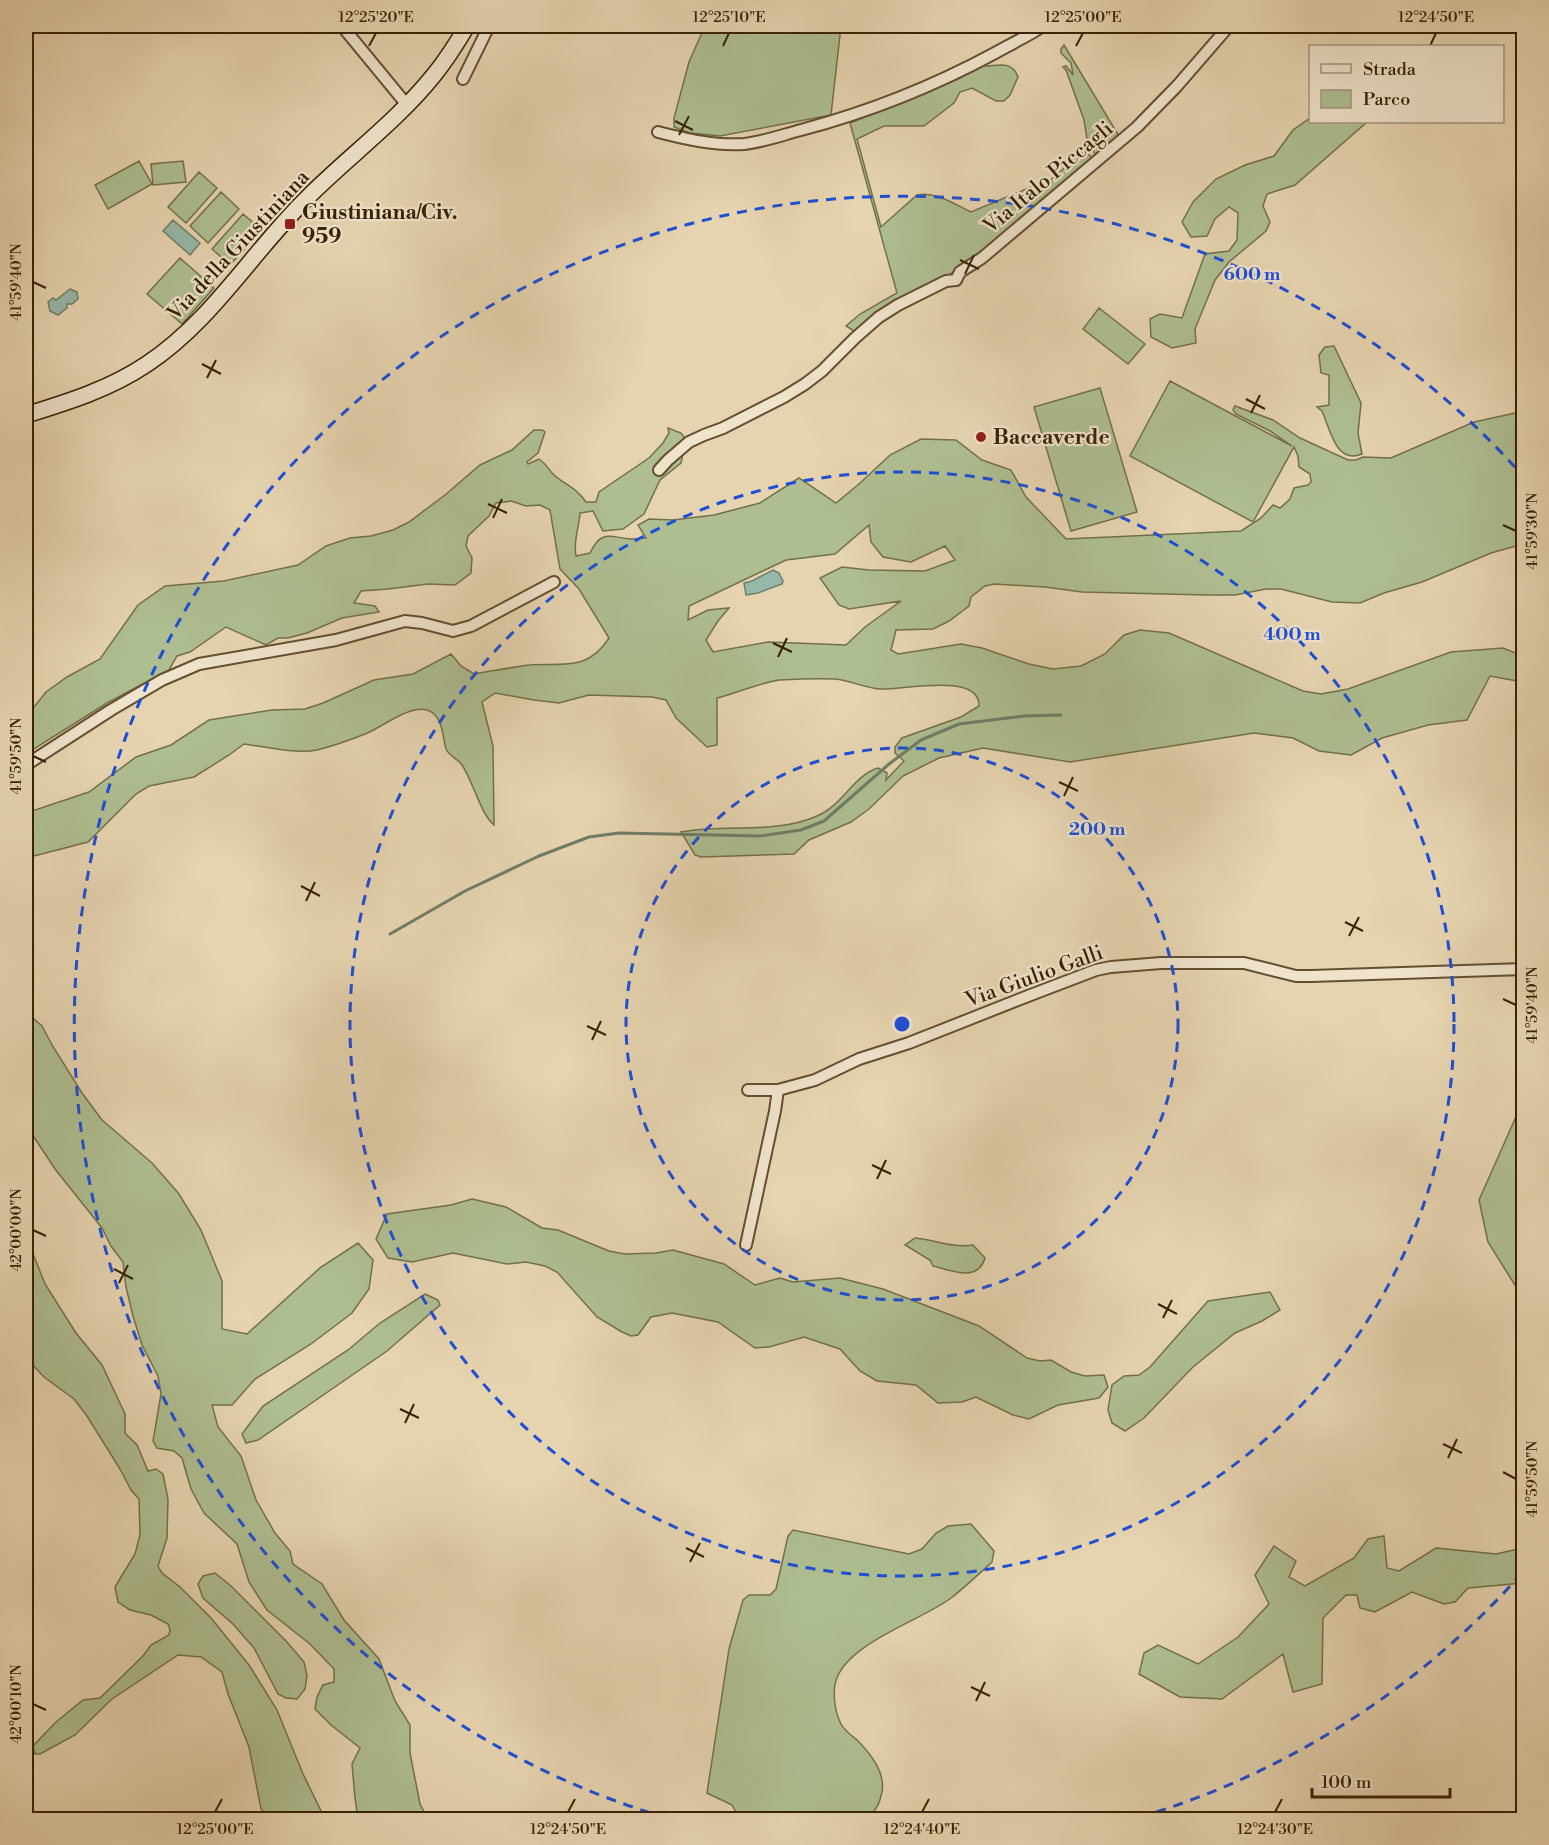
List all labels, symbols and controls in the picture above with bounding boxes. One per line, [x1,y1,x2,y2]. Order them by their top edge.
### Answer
text: 12°25'20"E [338,8,414,27]
text: 12°25'10"E [692,8,766,27]
text: 12°25'00"E [1044,8,1122,27]
text: 12°24'50"E [1398,8,1474,27]
legend [1309,45,1504,123]
text: Strada [1363,58,1417,81]
text: Parco [1363,88,1410,111]
street label: Via Italo Piccagli [978,116,1119,240]
street label: Via della Giustiniana [161,165,316,327]
place label: Giustiniana/Civ. 959 [302,200,458,250]
marker: Giustiniana/Civ. 959 [283,217,297,231]
text: 41°59'40"N [7,243,26,321]
text: 600 m [1224,263,1281,286]
place label: Baccaverde [993,425,1110,451]
marker: Baccaverde [974,430,988,444]
text: 41°59'30"N [1523,493,1542,569]
text: 400 m [1263,623,1321,646]
text: 41°59'50"N [7,718,26,794]
text: 200 m [1069,818,1126,841]
street label: Via Giulio Galli [961,940,1107,1014]
text: 41°59'40"N [1523,966,1542,1044]
centre of rings [892,1014,912,1034]
text: 42°00'00"N [7,1188,26,1272]
text: 41°59'50"N [1523,1441,1542,1517]
text: 42°00'10"N [7,1664,26,1744]
scale bar [1312,1761,1450,1799]
text: 100 m [1321,1771,1372,1794]
text: 12°25'00"E [176,1820,254,1839]
text: 12°24'50"E [530,1820,606,1839]
text: 12°24'40"E [884,1820,960,1839]
text: 12°24'30"E [1237,1820,1313,1839]

